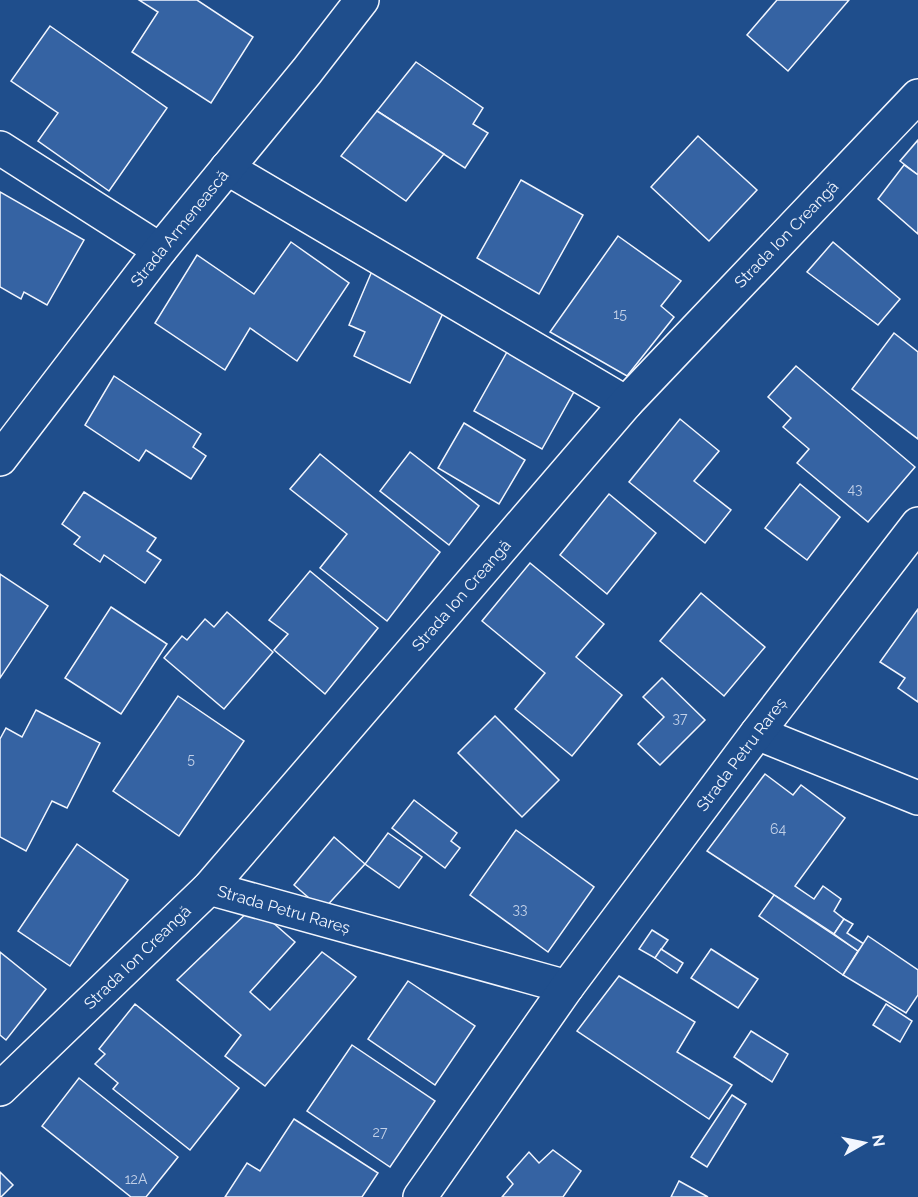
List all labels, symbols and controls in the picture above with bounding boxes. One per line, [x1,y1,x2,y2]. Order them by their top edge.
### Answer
street label: Strada Armenească [126,166,232,291]
street label: Strada Ion Creangă [731,177,842,292]
house number: 15 [613,306,627,322]
house number: 43 [847,481,863,497]
street label: Strada Ion Creangă [408,536,515,655]
street label: Strada Petru Rareș [693,694,790,815]
house number: 37 [673,710,688,726]
house number: 5 [187,751,195,767]
house number: 64 [770,821,786,837]
street label: Strada Petru Rareș [215,881,353,938]
house number: 33 [513,901,527,917]
street label: Strada Ion Creangă [80,902,195,1013]
north arrow [834,1113,894,1173]
house number: 27 [373,1124,388,1140]
text: N [868,1133,889,1148]
house number: 12A [125,1171,148,1187]

